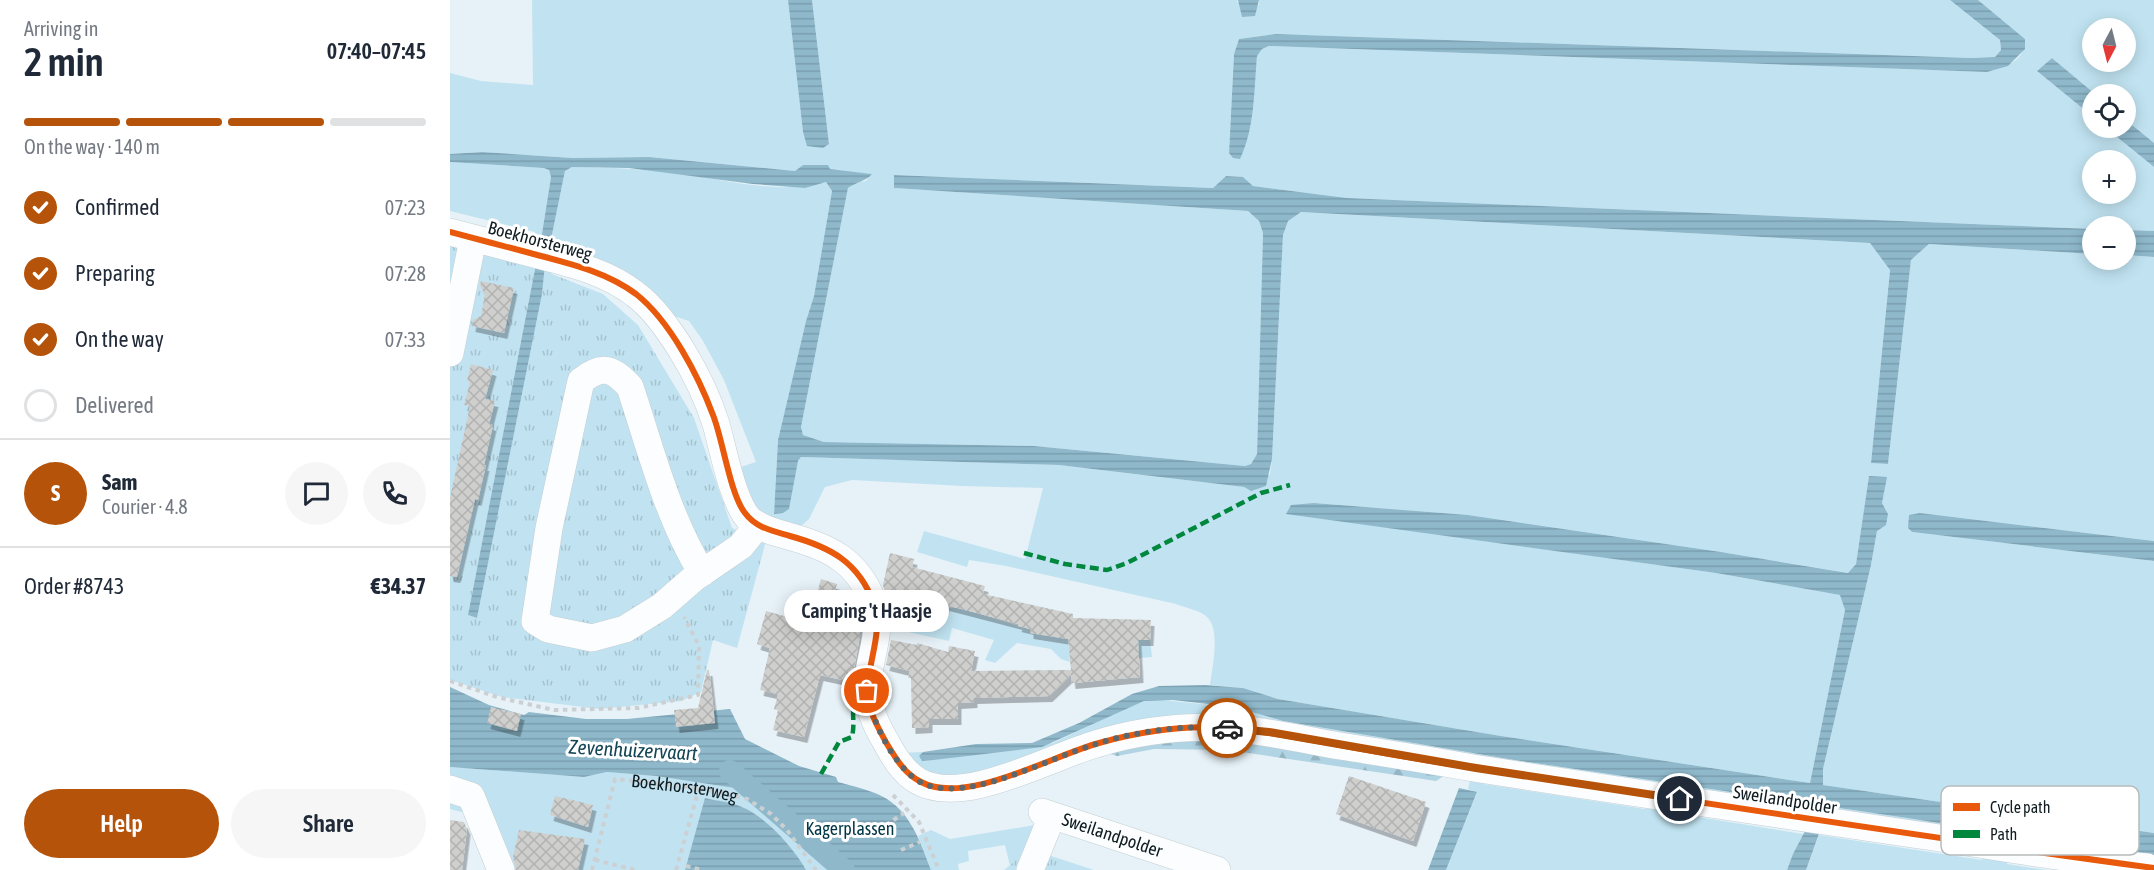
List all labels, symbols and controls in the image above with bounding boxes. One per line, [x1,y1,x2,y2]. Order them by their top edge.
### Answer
text: Arriving in [24,17,98,40]
north arrow [2082,18,2136,72]
map controls [2082,18,2136,270]
text: 07:40–07:45 [327,38,426,64]
text: 2 min [24,40,104,84]
button: locate [2082,84,2136,138]
text: On the way · 140 m [24,135,160,158]
button: + [2082,150,2136,204]
icon: check [24,191,57,224]
text: Confirmed [75,194,160,220]
text: 07:23 [385,196,426,219]
button: − [2082,216,2136,270]
street label: Boekhorsterweg [486,217,595,265]
icon: check [24,257,57,290]
text: Preparing [75,260,155,286]
text: 07:28 [385,262,426,285]
icon: check [24,323,57,356]
text: On the way [75,326,164,352]
text: 07:33 [385,328,426,351]
text: Delivered [75,392,154,418]
button: chat [285,462,348,525]
button: phone [363,462,426,525]
text: Sam [102,469,137,495]
text: S [51,480,60,506]
text: Courier · 4.8 [102,495,188,518]
text: Order #8743 [24,573,124,599]
text: €34.37 [371,573,426,599]
callout: Camping 't Haasje [784,589,950,631]
text: Camping 't Haasje [801,599,932,622]
pin [841,665,892,716]
icon: bag [850,674,883,707]
courier [1197,698,1257,758]
icon: car [1211,712,1244,745]
water label: Zevenhuizervaart [568,735,698,764]
street label: Boekhorsterweg [630,770,740,807]
pin [1654,773,1705,824]
street label: Sweilandpolder [1732,781,1839,818]
icon: home [1663,782,1696,815]
legend [1941,786,2139,855]
button: Help [24,789,219,858]
button: Share [231,789,426,858]
text: Cycle path [1990,798,2050,817]
street label: Sweilandpolder [1060,808,1166,861]
park label: Kagerplassen [806,818,894,839]
text: Path [1990,825,2017,843]

